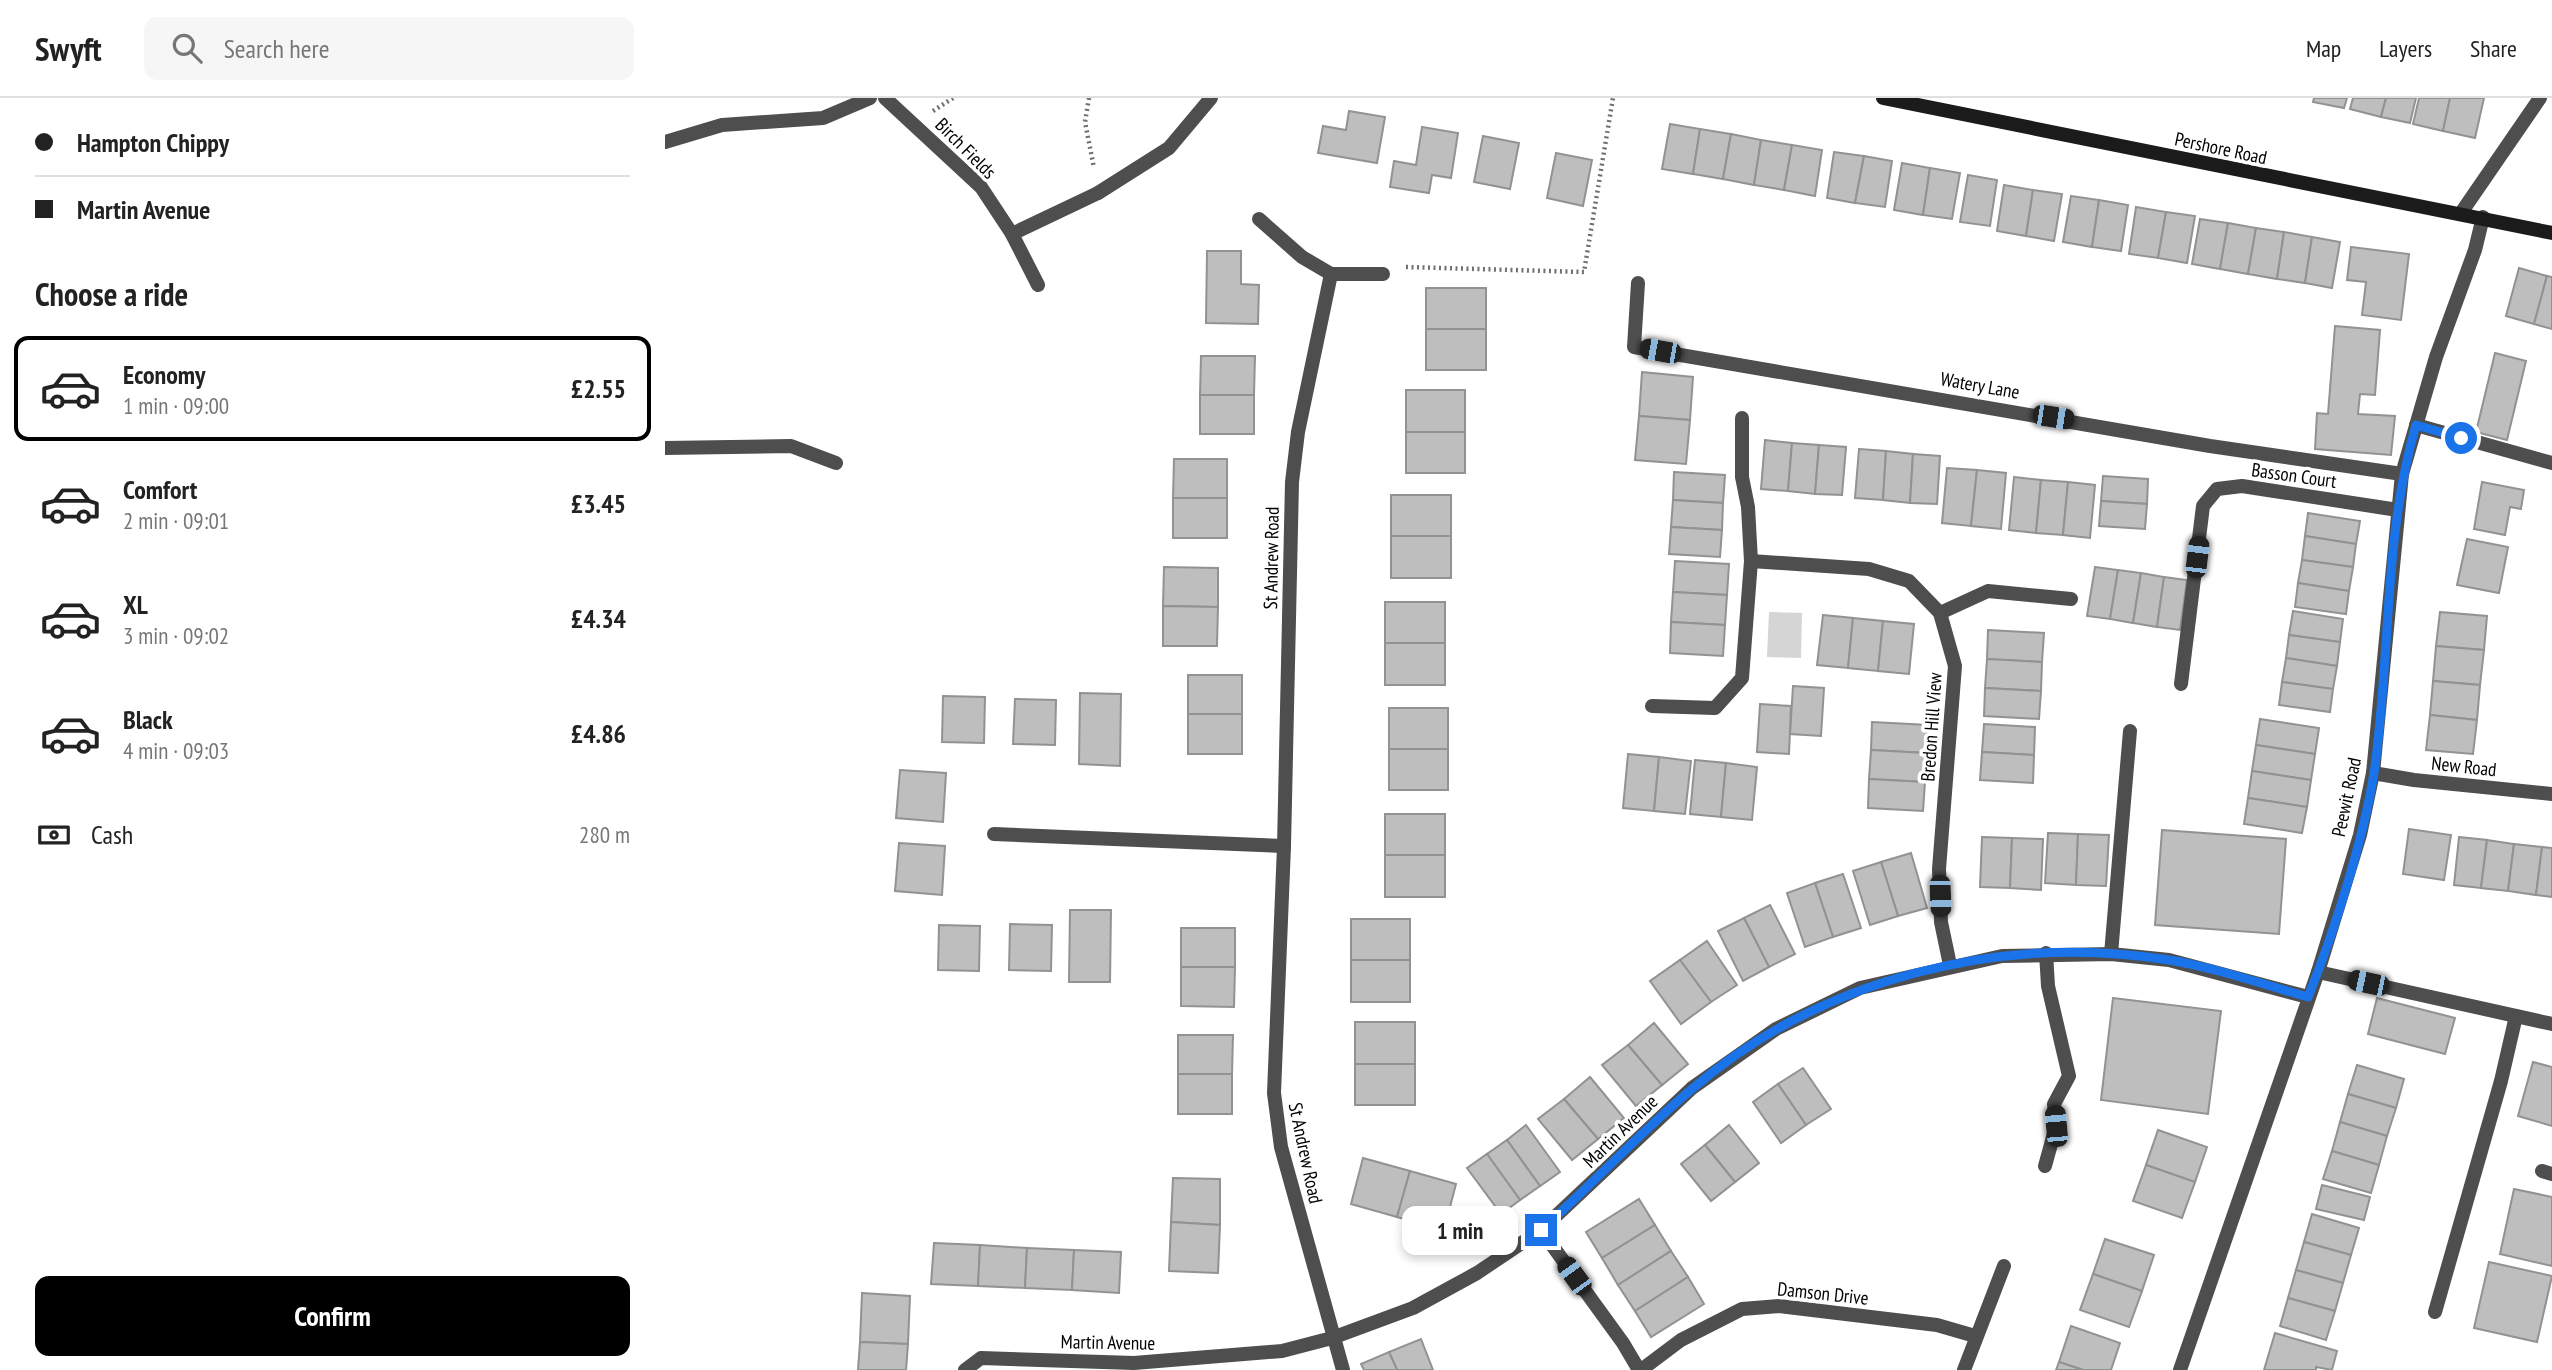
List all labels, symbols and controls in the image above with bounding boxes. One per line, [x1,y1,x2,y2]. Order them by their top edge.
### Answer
search box [144,17,634,80]
text: Swyft [35,27,102,70]
icon: search [168,29,206,67]
text: Search here [224,32,329,65]
text: Map [2306,33,2341,64]
text: Layers [2379,33,2432,64]
text: Share [2470,33,2517,64]
street label: Birch Fields [931,113,1001,183]
text: Hampton Chippy [77,126,229,159]
street label: Pershore Road [2173,127,2269,169]
text: Martin Avenue [77,193,210,226]
text: Choose a ride [35,273,188,315]
car [1638,337,1683,365]
icon: car [39,357,102,420]
text: Economy [123,358,205,391]
street label: Watery Lane [1939,366,2022,404]
text: £2.55 [571,372,626,405]
text: 1 min · 09:00 [123,391,229,420]
car [2031,403,2076,431]
route start [2445,422,2477,454]
street label: Basson Court [2250,457,2339,493]
icon: car [39,472,102,535]
text: Comfort [123,473,197,506]
text: £3.45 [571,487,626,520]
text: 2 min · 09:01 [123,506,229,535]
street label: St Andrew Road [1258,506,1284,610]
car [2185,535,2210,579]
icon: car [39,587,102,650]
text: XL [123,588,148,621]
text: £4.34 [571,602,626,635]
text: 3 min · 09:02 [123,621,229,650]
street label: Bredon Hill View [1915,671,1947,782]
icon: car [39,702,102,765]
text: Black [123,703,173,736]
text: £4.86 [571,717,626,750]
text: 4 min · 09:03 [123,736,229,765]
street label: New Road [2430,751,2498,781]
street label: Peewit Road [2326,755,2366,839]
icon: cash [35,816,73,854]
text: Cash [91,818,133,851]
text: 280 m [579,820,630,849]
car [1929,875,1952,917]
car [2346,968,2391,998]
street label: Martin Avenue [1578,1089,1662,1172]
street label: St Andrew Road [1284,1100,1328,1206]
car [2044,1104,2069,1148]
callout: 1 min [1401,1206,1517,1254]
route end [1525,1214,1557,1246]
text: 1 min [1437,1216,1483,1245]
car [1554,1253,1595,1299]
button: Confirm [35,1276,630,1356]
street label: Damson Drive [1776,1276,1870,1310]
street label: Martin Avenue [1060,1329,1156,1355]

